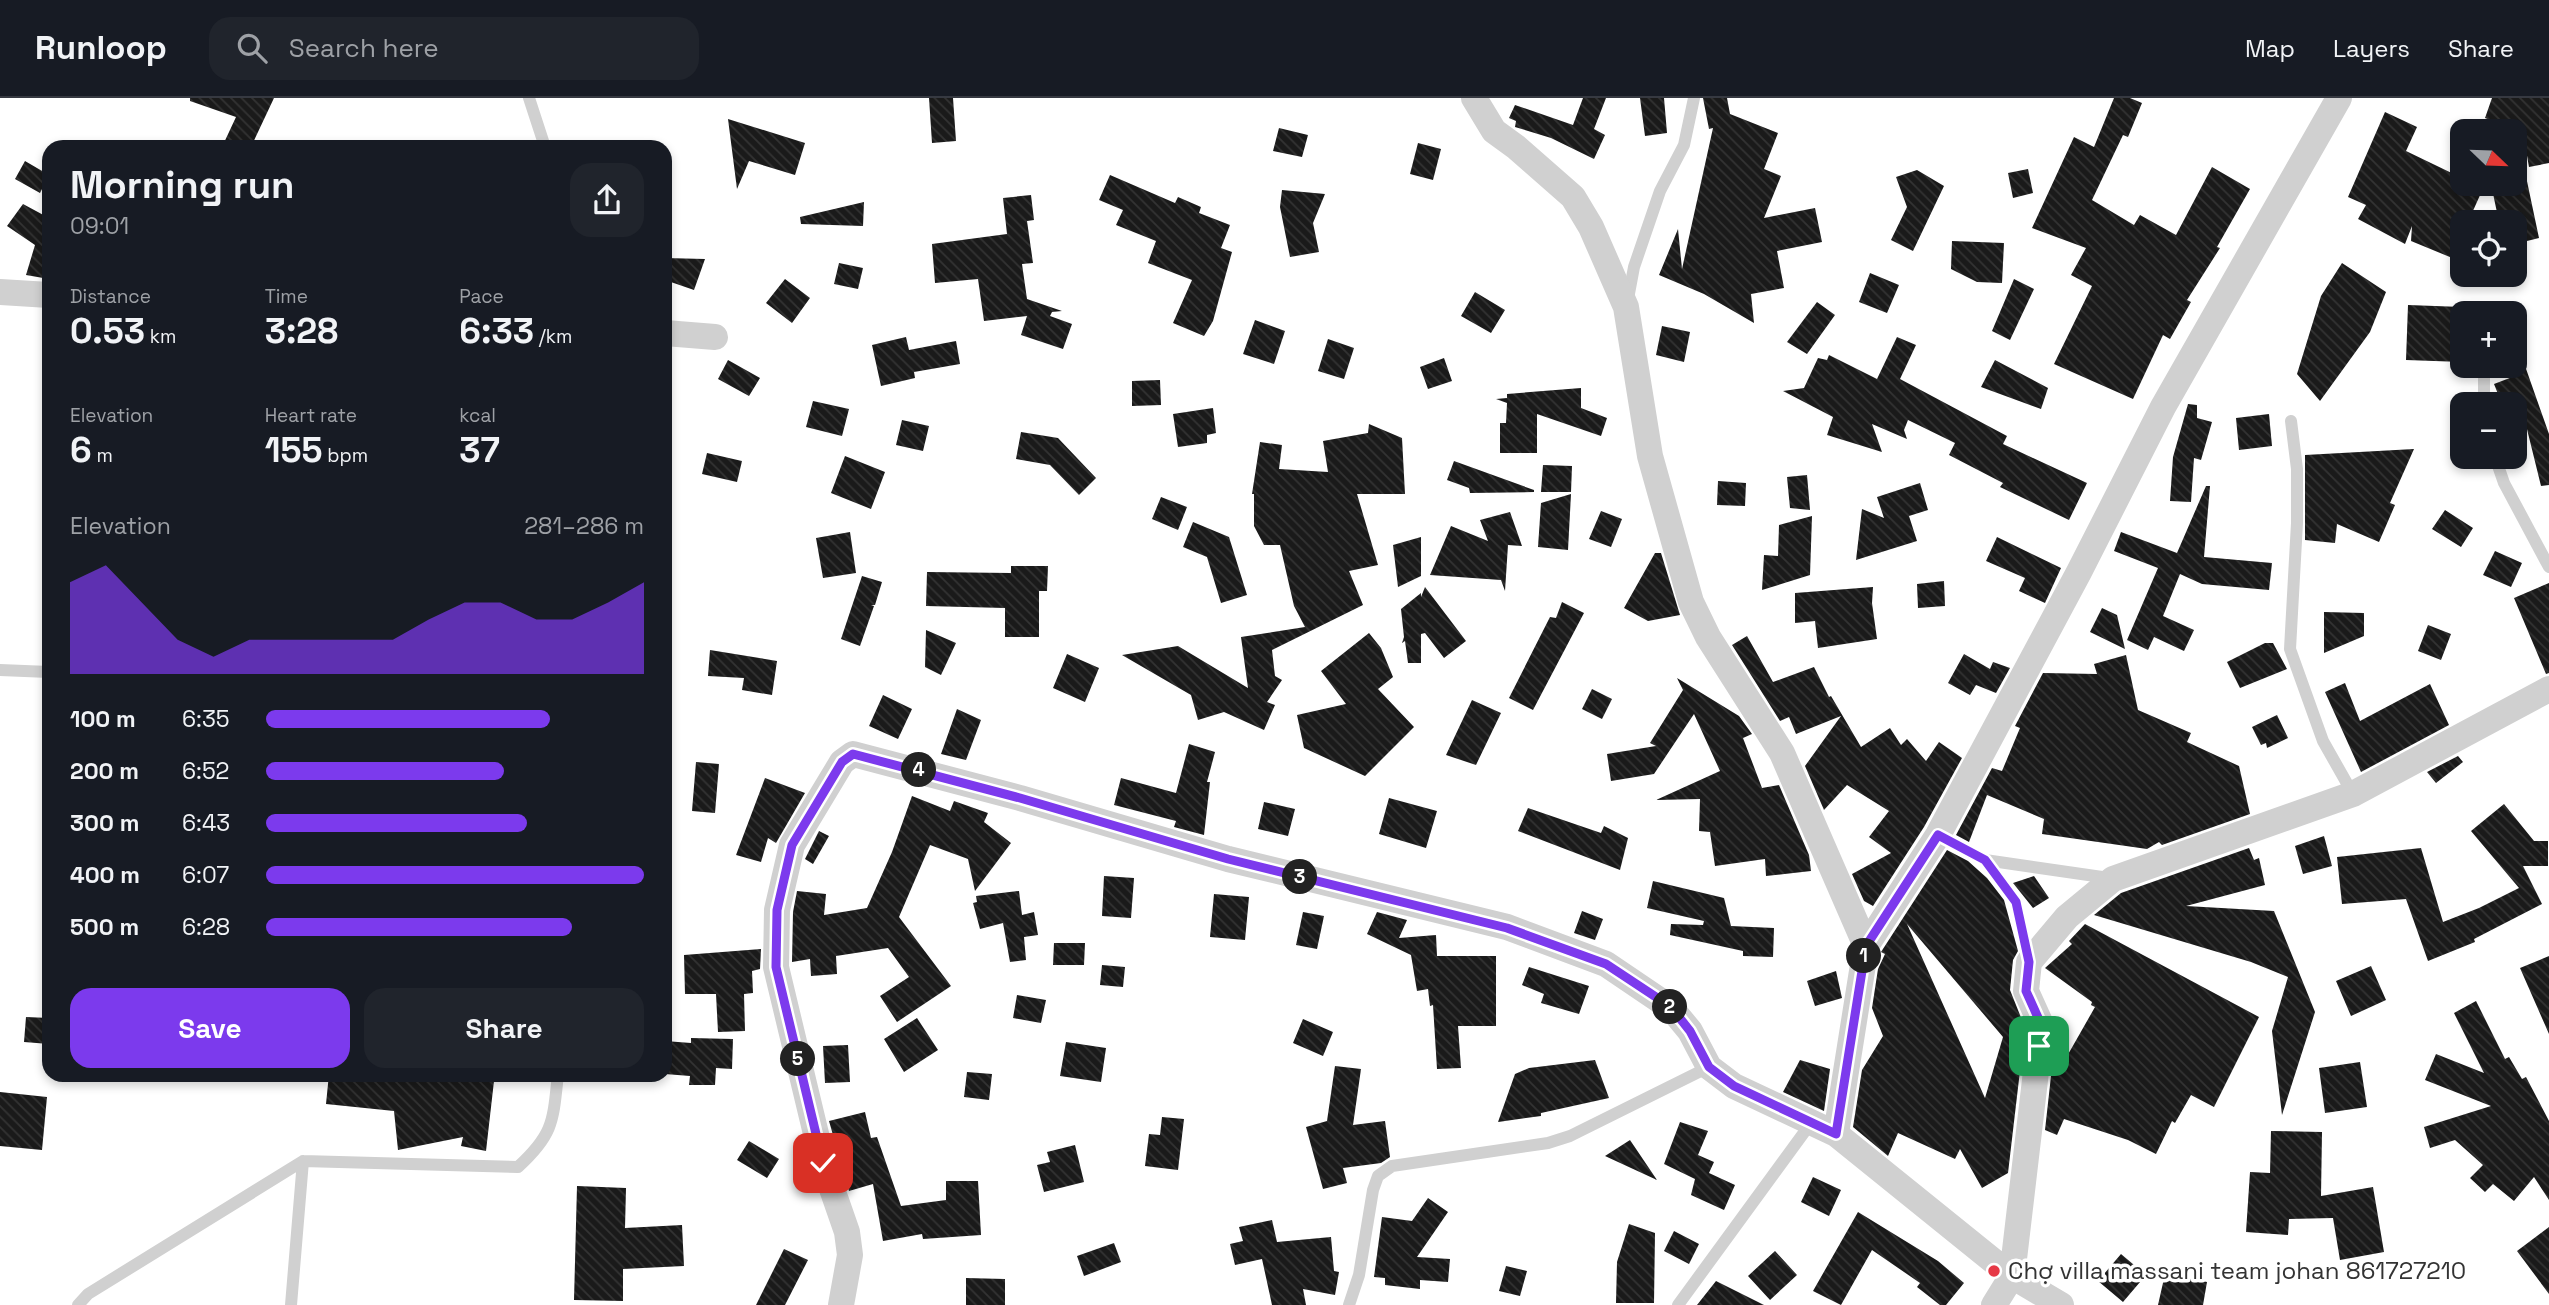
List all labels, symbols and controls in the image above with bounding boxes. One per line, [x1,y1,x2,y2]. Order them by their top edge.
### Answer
search box [209,17,699,80]
text: Runloop [35,27,167,69]
icon: search [233,29,271,67]
text: Search here [289,31,439,65]
text: Map [2245,33,2295,64]
text: Layers [2333,33,2410,64]
text: Share [2448,33,2514,64]
north arrow [2450,119,2527,196]
map controls [2450,119,2527,469]
text: Morning run [70,161,295,209]
button: share [570,163,644,237]
button: locate [2450,210,2527,287]
text: 09:01 [70,211,129,241]
text: Distance [70,284,151,309]
text: Time [265,284,308,309]
text: Pace [459,284,504,309]
button: + [2450,301,2527,378]
text: 0.53 [70,309,145,353]
text: 3:28 [265,309,338,353]
text: 6:33 [459,309,534,353]
text: km [145,324,176,349]
text: /km [534,324,572,349]
button: − [2450,392,2527,469]
text: Elevation [70,403,153,428]
text: Heart rate [265,403,357,428]
text: kcal [459,403,496,428]
text: 6 [70,428,92,472]
text: 155 [265,428,322,472]
text: 37 [459,428,500,472]
text: m [92,443,113,468]
text: bpm [322,443,368,468]
text: Elevation [70,511,171,541]
text: 281–286 m [524,511,644,541]
text: 100 m [70,704,136,734]
text: 6:35 [182,704,230,734]
pin: 4 [902,752,936,788]
text: 200 m [70,756,139,786]
text: 6:52 [182,756,229,786]
text: 4 [912,757,925,782]
text: 300 m [70,808,139,838]
text: 6:43 [182,808,230,838]
text: 400 m [70,860,140,890]
text: 6:07 [182,860,229,890]
pin: 3 [1282,860,1318,894]
text: 3 [1294,864,1305,889]
text: 500 m [70,912,139,942]
text: 6:28 [182,912,230,942]
pin: 1 [1846,938,1882,974]
text: 1 [1859,943,1868,968]
button: Save [70,988,350,1068]
button: Share [364,988,644,1068]
pin: 2 [1652,990,1688,1024]
text: 2 [1664,994,1675,1019]
pin [2009,1016,2069,1076]
icon: arrive [2020,1027,2058,1065]
pin: 5 [780,1042,816,1076]
text: 5 [792,1046,803,1071]
pin [793,1133,853,1193]
icon: check [804,1144,842,1182]
place label: Chợ villa massani team johan 861727210 [2008,1255,2466,1286]
marker: Chợ villa massani team johan 861727210 [1986,1263,2002,1279]

